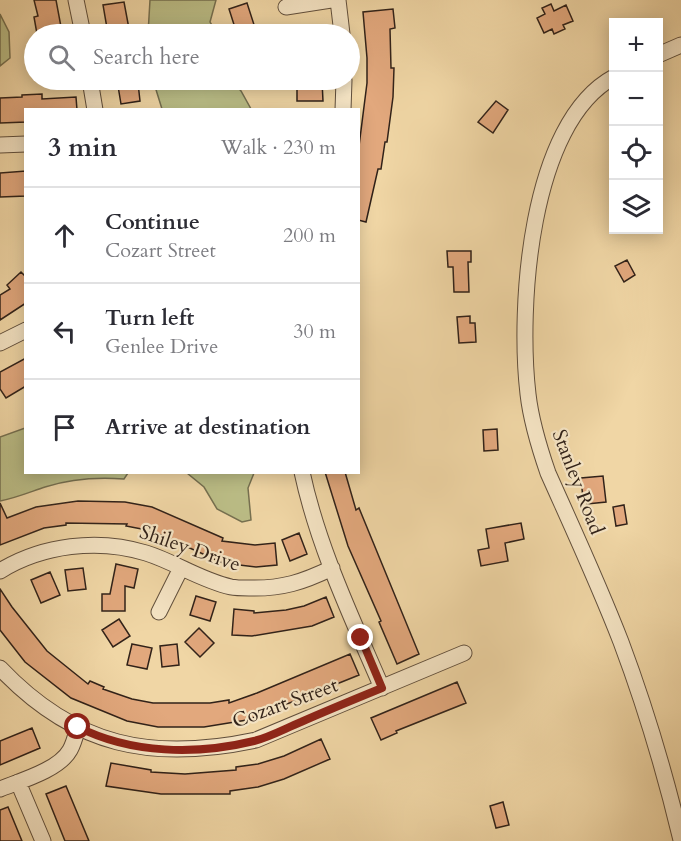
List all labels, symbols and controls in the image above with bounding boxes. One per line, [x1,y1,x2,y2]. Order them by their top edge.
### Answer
map controls [609,18,663,234]
button: + [609,18,663,72]
search box [24,24,360,90]
icon: search [45,41,78,74]
text: Search here [93,42,200,72]
button: − [609,72,663,126]
button: locate [609,126,663,180]
text: 3 min [48,130,117,165]
text: Walk · 230 m [221,134,336,161]
button: layers [609,180,663,234]
text: Continue [105,207,200,237]
icon: ahead [48,219,81,252]
text: 200 m [283,222,336,249]
text: Cozart Street [105,237,216,264]
text: Turn left [105,303,194,333]
icon: left [48,315,81,348]
text: 30 m [293,318,336,345]
text: Genlee Drive [105,333,218,360]
icon: arrive [48,411,81,444]
text: Arrive at destination [105,412,310,442]
street label: Stanley Road [546,426,611,539]
street label: Shiley Drive [136,518,244,578]
route end [347,624,373,650]
street label: Cozart Street [228,671,342,735]
route start [64,713,90,739]

